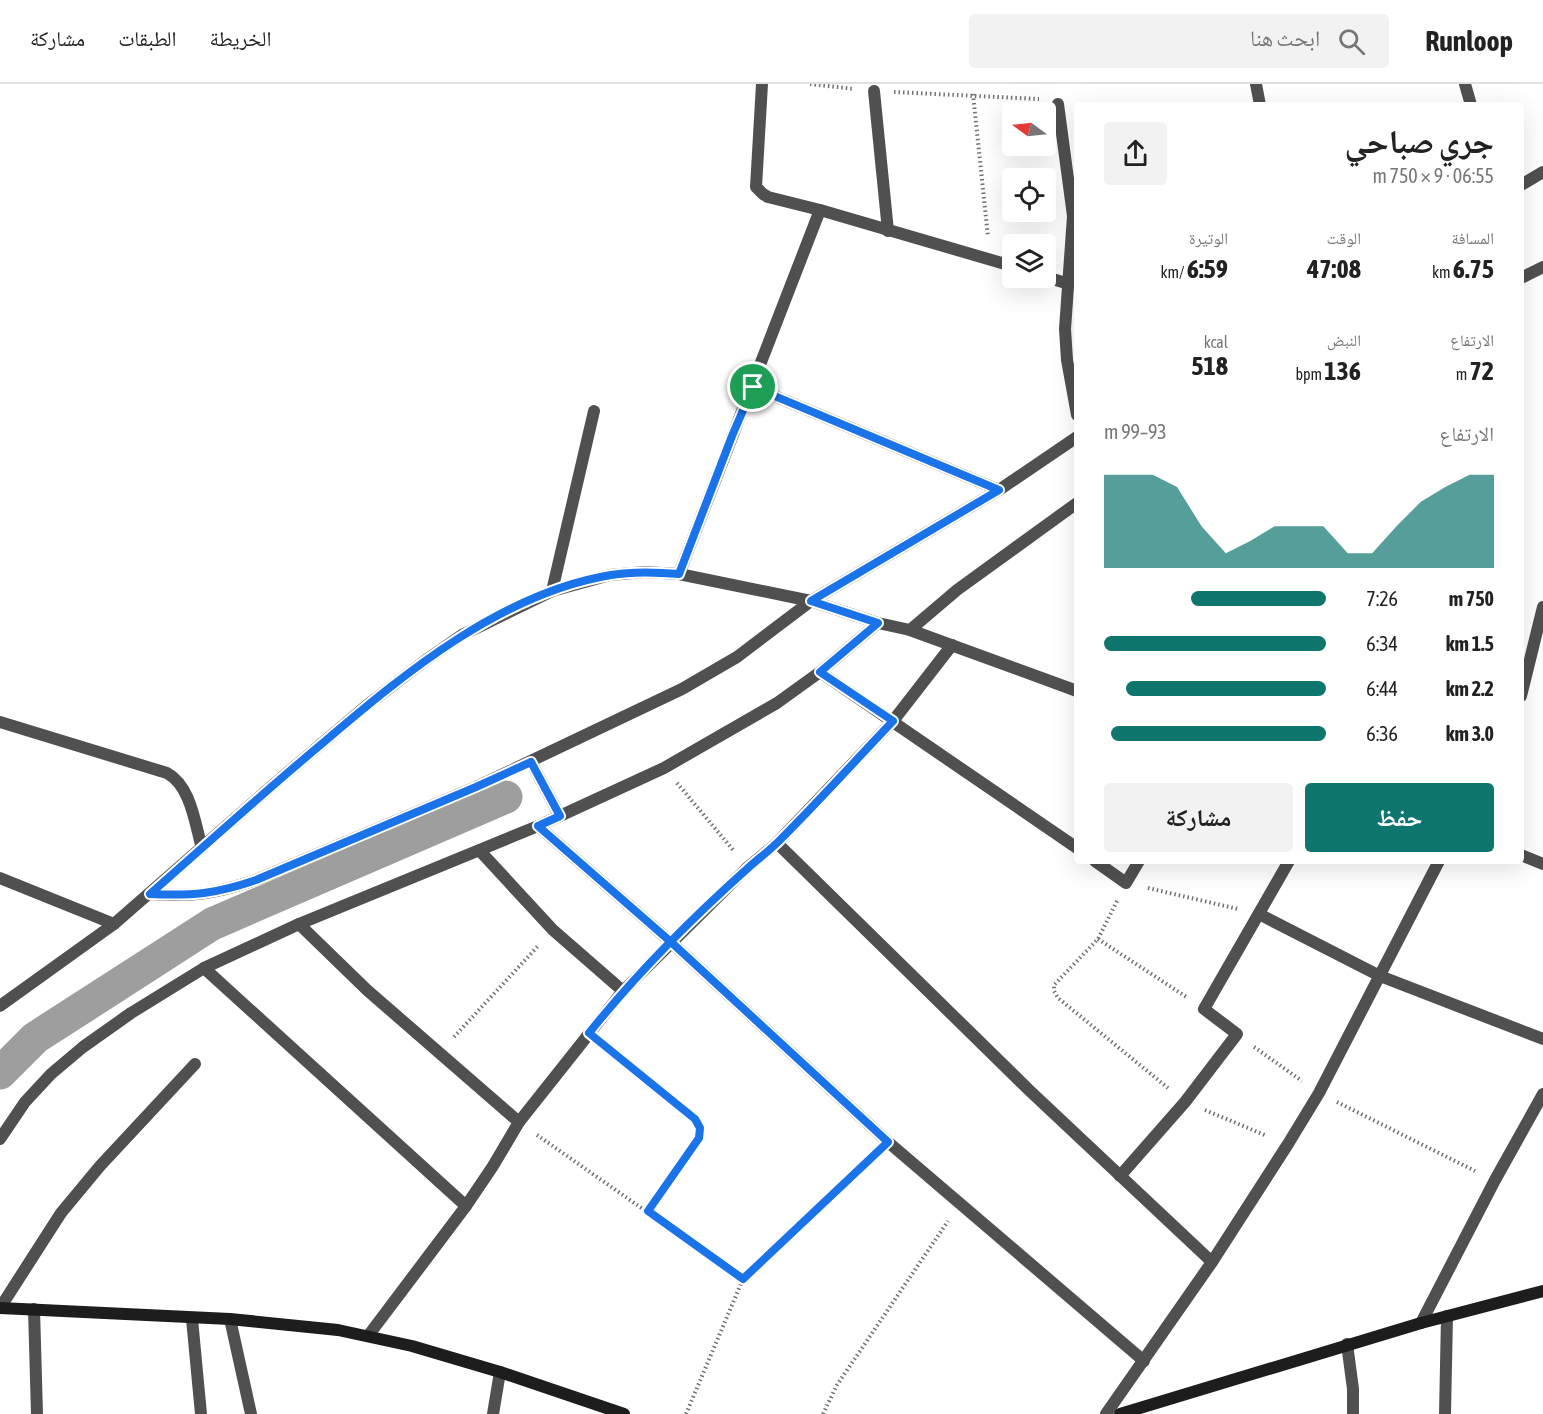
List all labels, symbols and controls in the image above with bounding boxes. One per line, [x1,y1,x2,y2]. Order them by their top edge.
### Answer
search box [969,14,1389,68]
text: ابحث هنا [1250,25,1320,51]
icon: search [1335,25,1368,58]
text: Runloop [1425,25,1513,57]
text: مشاركة [30,26,85,50]
text: الطبقات [118,26,177,50]
text: الخريطة [210,26,271,50]
north arrow [1002,102,1056,156]
map controls [1002,102,1056,288]
button: share [1104,122,1167,185]
text: جري صباحي [1344,122,1494,160]
text: 06:55 · 9 × 750 m [1372,164,1494,187]
button: locate [1002,168,1056,222]
text: الوتيرة [1189,229,1228,247]
text: الوقت [1327,229,1361,247]
text: المسافة [1452,229,1494,247]
button: layers [1002,234,1056,288]
text: 6:59 [1187,254,1228,284]
text: 47:08 [1307,254,1361,284]
text: 6.75 [1453,254,1494,284]
text: /km [1161,263,1187,281]
text: km [1432,263,1453,281]
text: النبض [1327,331,1361,349]
text: الارتفاع [1450,331,1494,349]
text: kcal [1204,333,1228,351]
text: 518 [1191,351,1228,381]
text: 136 [1324,356,1361,386]
text: 72 [1470,356,1494,386]
pin [727,361,778,412]
text: bpm [1295,365,1324,383]
text: m [1456,365,1470,383]
icon: arrive [736,370,769,403]
text: 93–99 m [1104,420,1167,443]
text: الارتفاع [1439,422,1494,445]
text: 7:26 [1366,587,1398,610]
text: 750 m [1449,587,1494,610]
text: 6:34 [1366,632,1398,655]
text: 1.5 km [1446,632,1494,655]
text: 6:44 [1366,677,1398,700]
text: 2.2 km [1446,677,1494,700]
text: 6:36 [1366,722,1398,745]
text: 3.0 km [1446,722,1494,745]
button: مشاركة [1104,783,1293,852]
button: حفظ [1305,783,1494,852]

